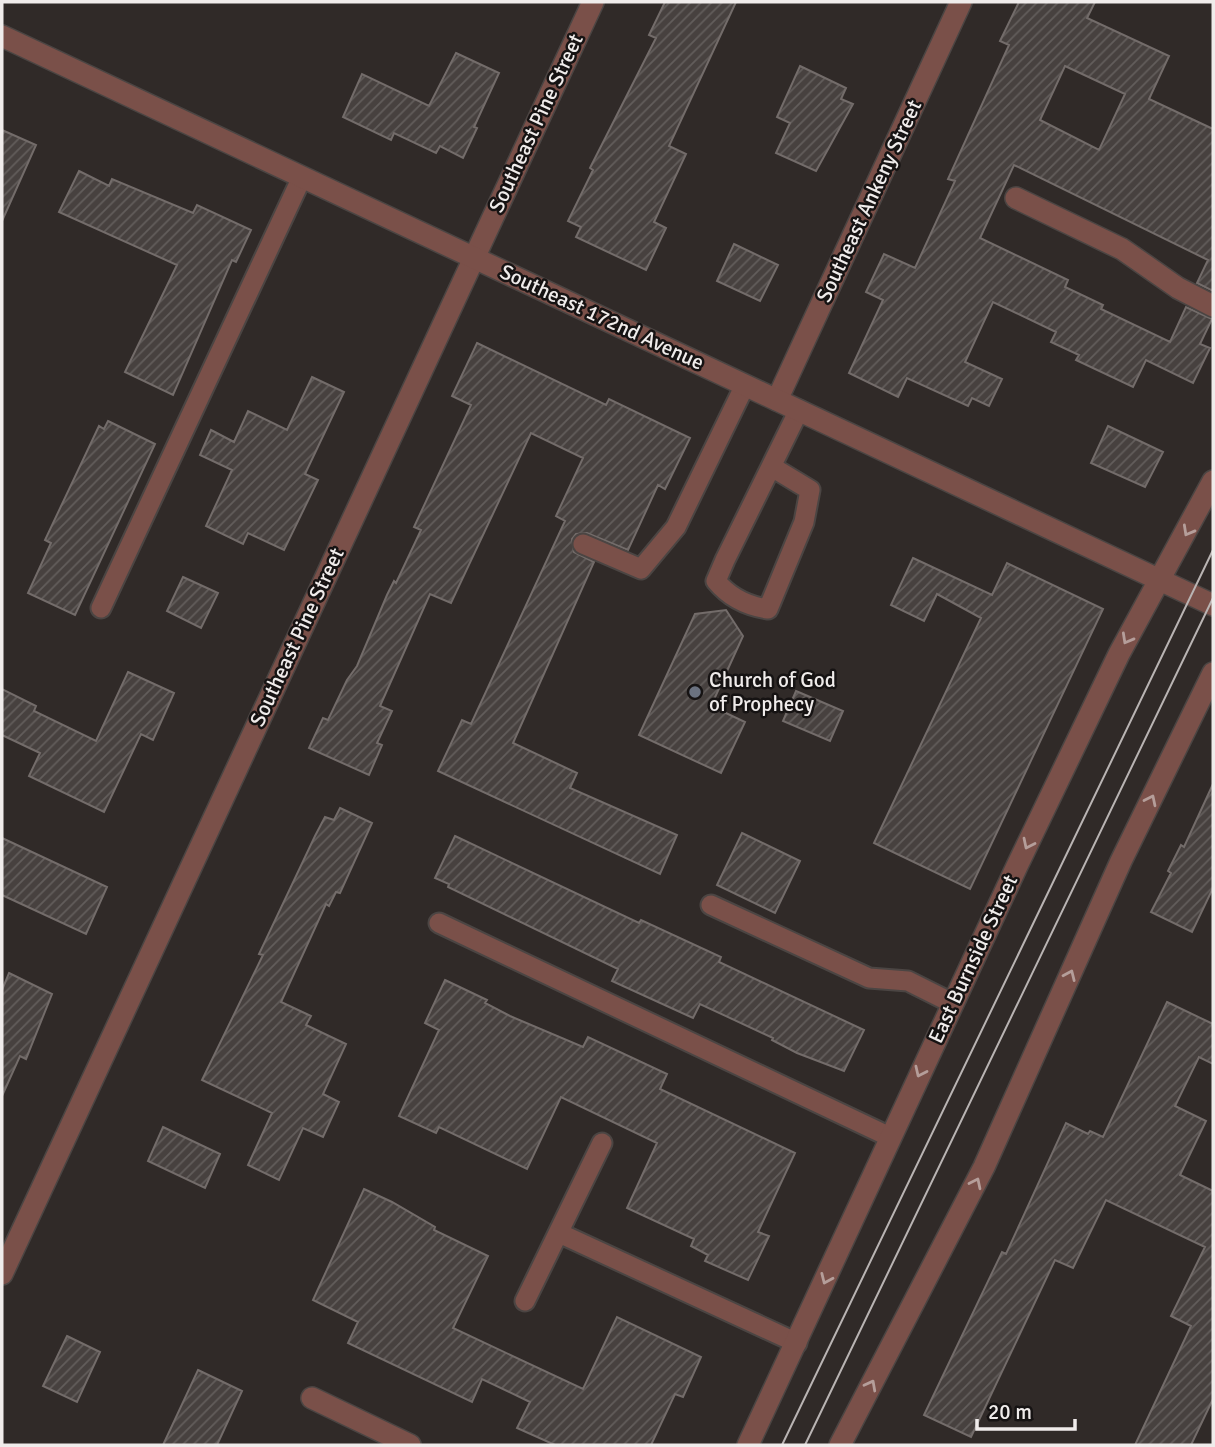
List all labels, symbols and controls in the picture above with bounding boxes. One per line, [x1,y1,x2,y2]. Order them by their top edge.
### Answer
street label: Southeast Pine Street [483,30,589,216]
street label: Southeast Ankeny Street [811,96,927,306]
street label: Southeast 172nd Avenue [496,258,708,376]
one-way arrow [1183,524,1196,536]
street label: Southeast Pine Street [244,544,350,730]
one-way arrow [1122,632,1135,645]
place label: Church of God of Prophecy [709,667,836,717]
marker: Church of God of Prophecy [687,684,703,700]
one-way arrow [1142,795,1156,807]
one-way arrow [1022,837,1036,849]
street label: East Burnside Street [923,871,1023,1047]
one-way arrow [1062,970,1076,983]
one-way arrow [914,1065,928,1077]
one-way arrow [968,1178,982,1190]
one-way arrow [820,1272,834,1284]
one-way arrow [863,1380,877,1392]
scale bar [977,1388,1075,1432]
text: 20 m [988,1399,1032,1425]

